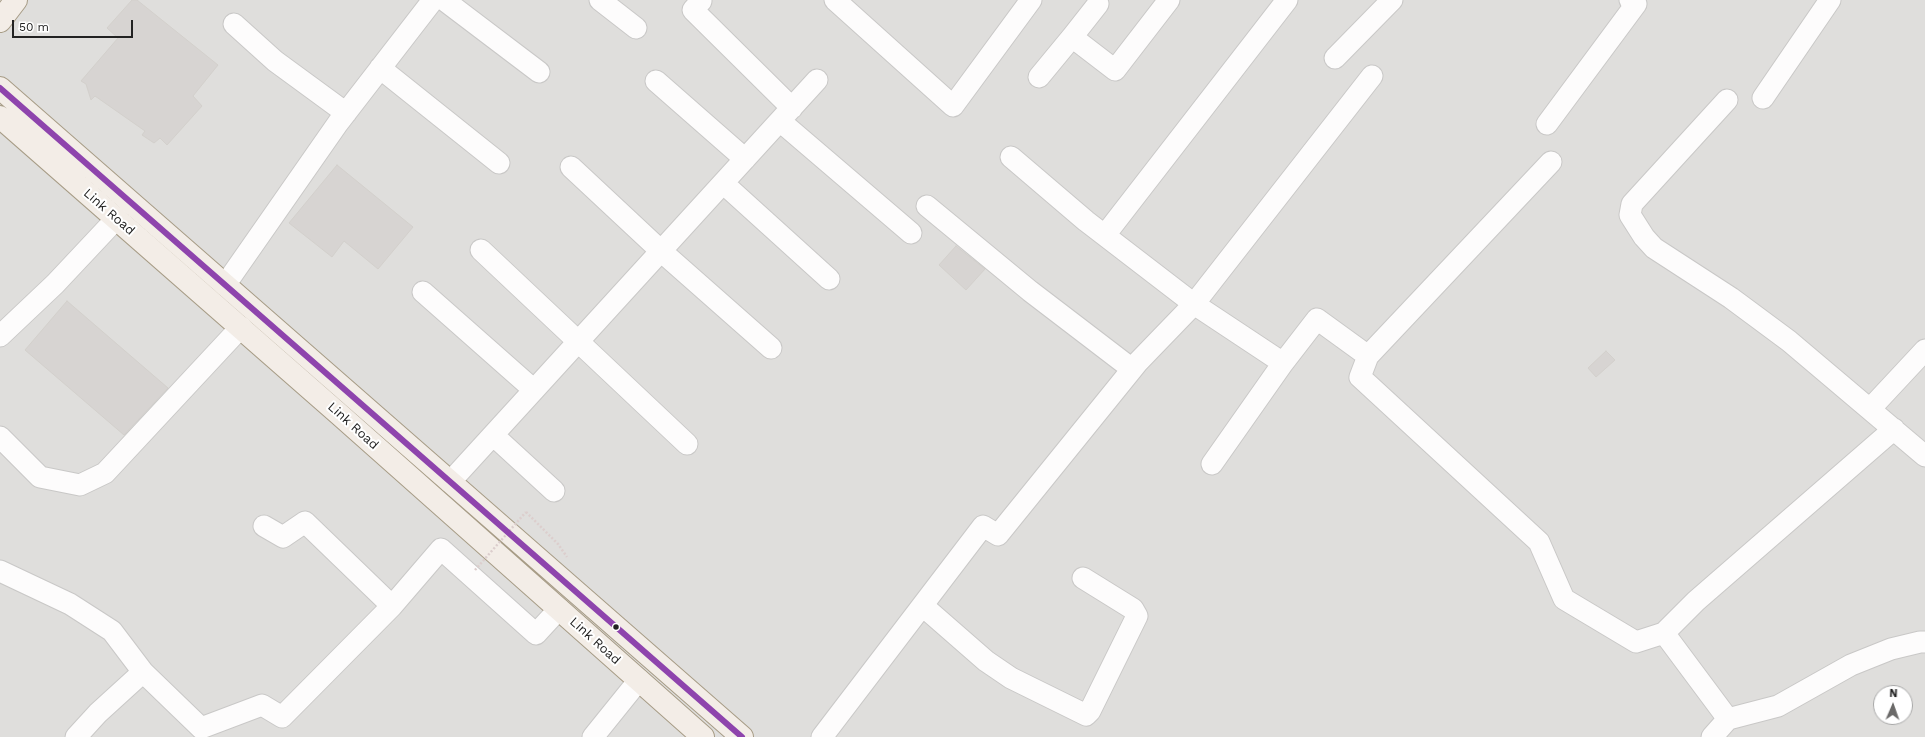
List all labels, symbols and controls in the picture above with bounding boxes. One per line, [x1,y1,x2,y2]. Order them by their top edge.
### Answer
scale bar [14,12,135,38]
text: 50 m [19,20,49,34]
street label: Link Road [80,186,138,238]
street label: Link Road [324,399,382,453]
street label: Link Road [566,614,624,668]
unlabelled marker [611,622,621,632]
north arrow [1873,685,1913,725]
text: N [1889,687,1898,700]

